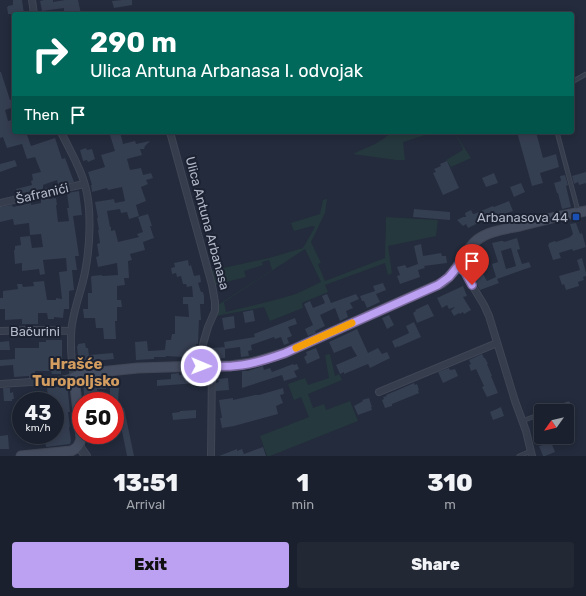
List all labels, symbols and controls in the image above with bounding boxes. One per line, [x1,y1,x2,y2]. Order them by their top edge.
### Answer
text: 290 m [90,26,177,59]
icon: right [24,28,76,80]
text: Ulica Antuna Arbanasa I. odvojak [90,60,363,82]
icon: arrive [67,104,89,126]
text: Then [24,106,59,124]
street label: Ulica Antuna Arbanasa [182,155,233,291]
street label: Šafranići [14,180,70,207]
place label: Arbanasova 44 [477,210,568,225]
marker: Arbanasova 44 [571,212,581,222]
pin [455,244,489,285]
icon: arrive [461,250,483,272]
street label: Bačurini [10,324,60,339]
position arrow [180,345,222,387]
district label: Hrašće Turopoljsko [32,355,120,390]
speed limit sign: 50 [72,392,124,444]
text: 43 [25,401,51,425]
north arrow [534,404,574,444]
map controls [534,404,574,444]
text: km/h [26,422,50,434]
text: 13:51 [113,469,178,497]
text: 1 [296,469,309,497]
text: 310 [427,469,473,497]
text: Arrival [126,497,165,512]
text: min [291,497,314,512]
text: m [444,497,456,512]
button: Exit [12,542,289,588]
button: Share [297,542,574,588]

